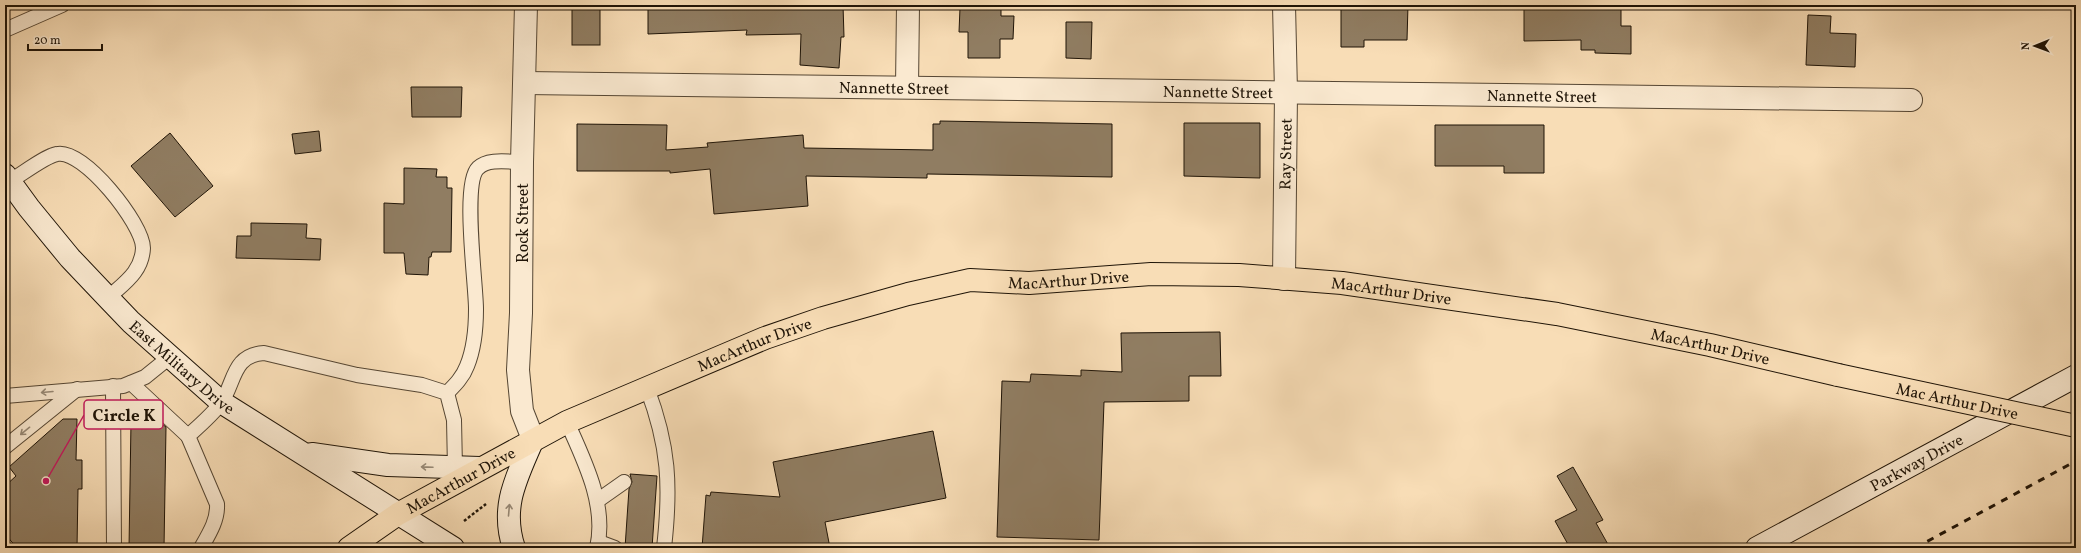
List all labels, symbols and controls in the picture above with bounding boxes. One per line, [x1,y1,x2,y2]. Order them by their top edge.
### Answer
scale bar [28,26,102,52]
north arrow [2015,26,2055,66]
text: 20 m [34,33,61,49]
text: N [2019,42,2034,50]
street label: Nannette Street [839,78,950,101]
street label: Nannette Street [1163,82,1274,105]
street label: Nannette Street [1487,86,1598,109]
street label: Ray Street [1275,118,1299,190]
street label: Rock Street [513,183,535,263]
street label: MacArthur Drive [1007,267,1130,296]
street label: MacArthur Drive [1330,273,1453,312]
street label: MacArthur Drive [694,314,815,378]
street label: East Military Drive [123,316,238,421]
street label: MacArthur Drive [1649,324,1772,372]
street label: Mac Arthur Drive [1894,379,2020,426]
one-way arrow [41,389,54,396]
callout: Circle K [84,400,163,429]
text: Circle K [93,405,156,428]
one-way arrow [19,427,30,436]
street label: Parkway Drive [1867,430,1968,498]
street label: MacArthur Drive [403,443,520,520]
one-way arrow [421,463,434,470]
one-way arrow [505,504,512,517]

